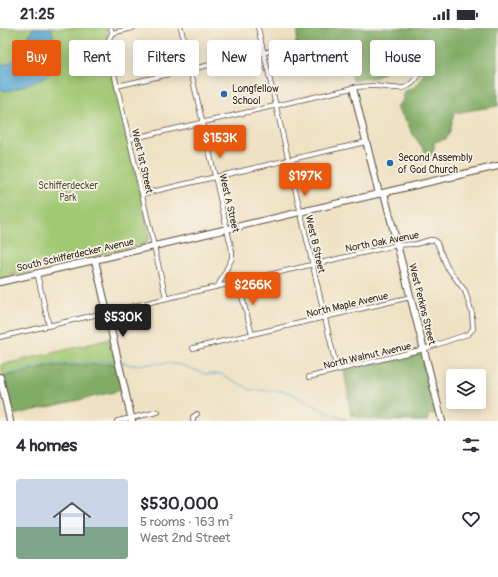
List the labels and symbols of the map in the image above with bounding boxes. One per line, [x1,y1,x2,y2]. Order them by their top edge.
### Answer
place label: Longfellow School [232,83,279,107]
marker: Longfellow School [219,89,229,99]
pin: $153K [192,125,248,159]
street label: West 1st Street [129,128,155,196]
place label: Second Assembly of God Church [398,152,473,176]
marker: Second Assembly of God Church [385,158,395,168]
pin: $197K [277,163,333,197]
street label: West A Street [216,173,242,235]
park label: Schifferdecker Park [38,180,98,204]
street label: West B Street [303,214,328,275]
street label: North Oak Avenue [344,229,420,255]
street label: South Schifferdecker Avenue [15,236,135,274]
street label: West Perkins Street [406,262,438,347]
pin: $266K [225,272,281,306]
street label: North Maple Avenue [305,290,389,320]
pin: $530K [95,304,151,338]
street label: North Walnut Avenue [322,340,412,372]

